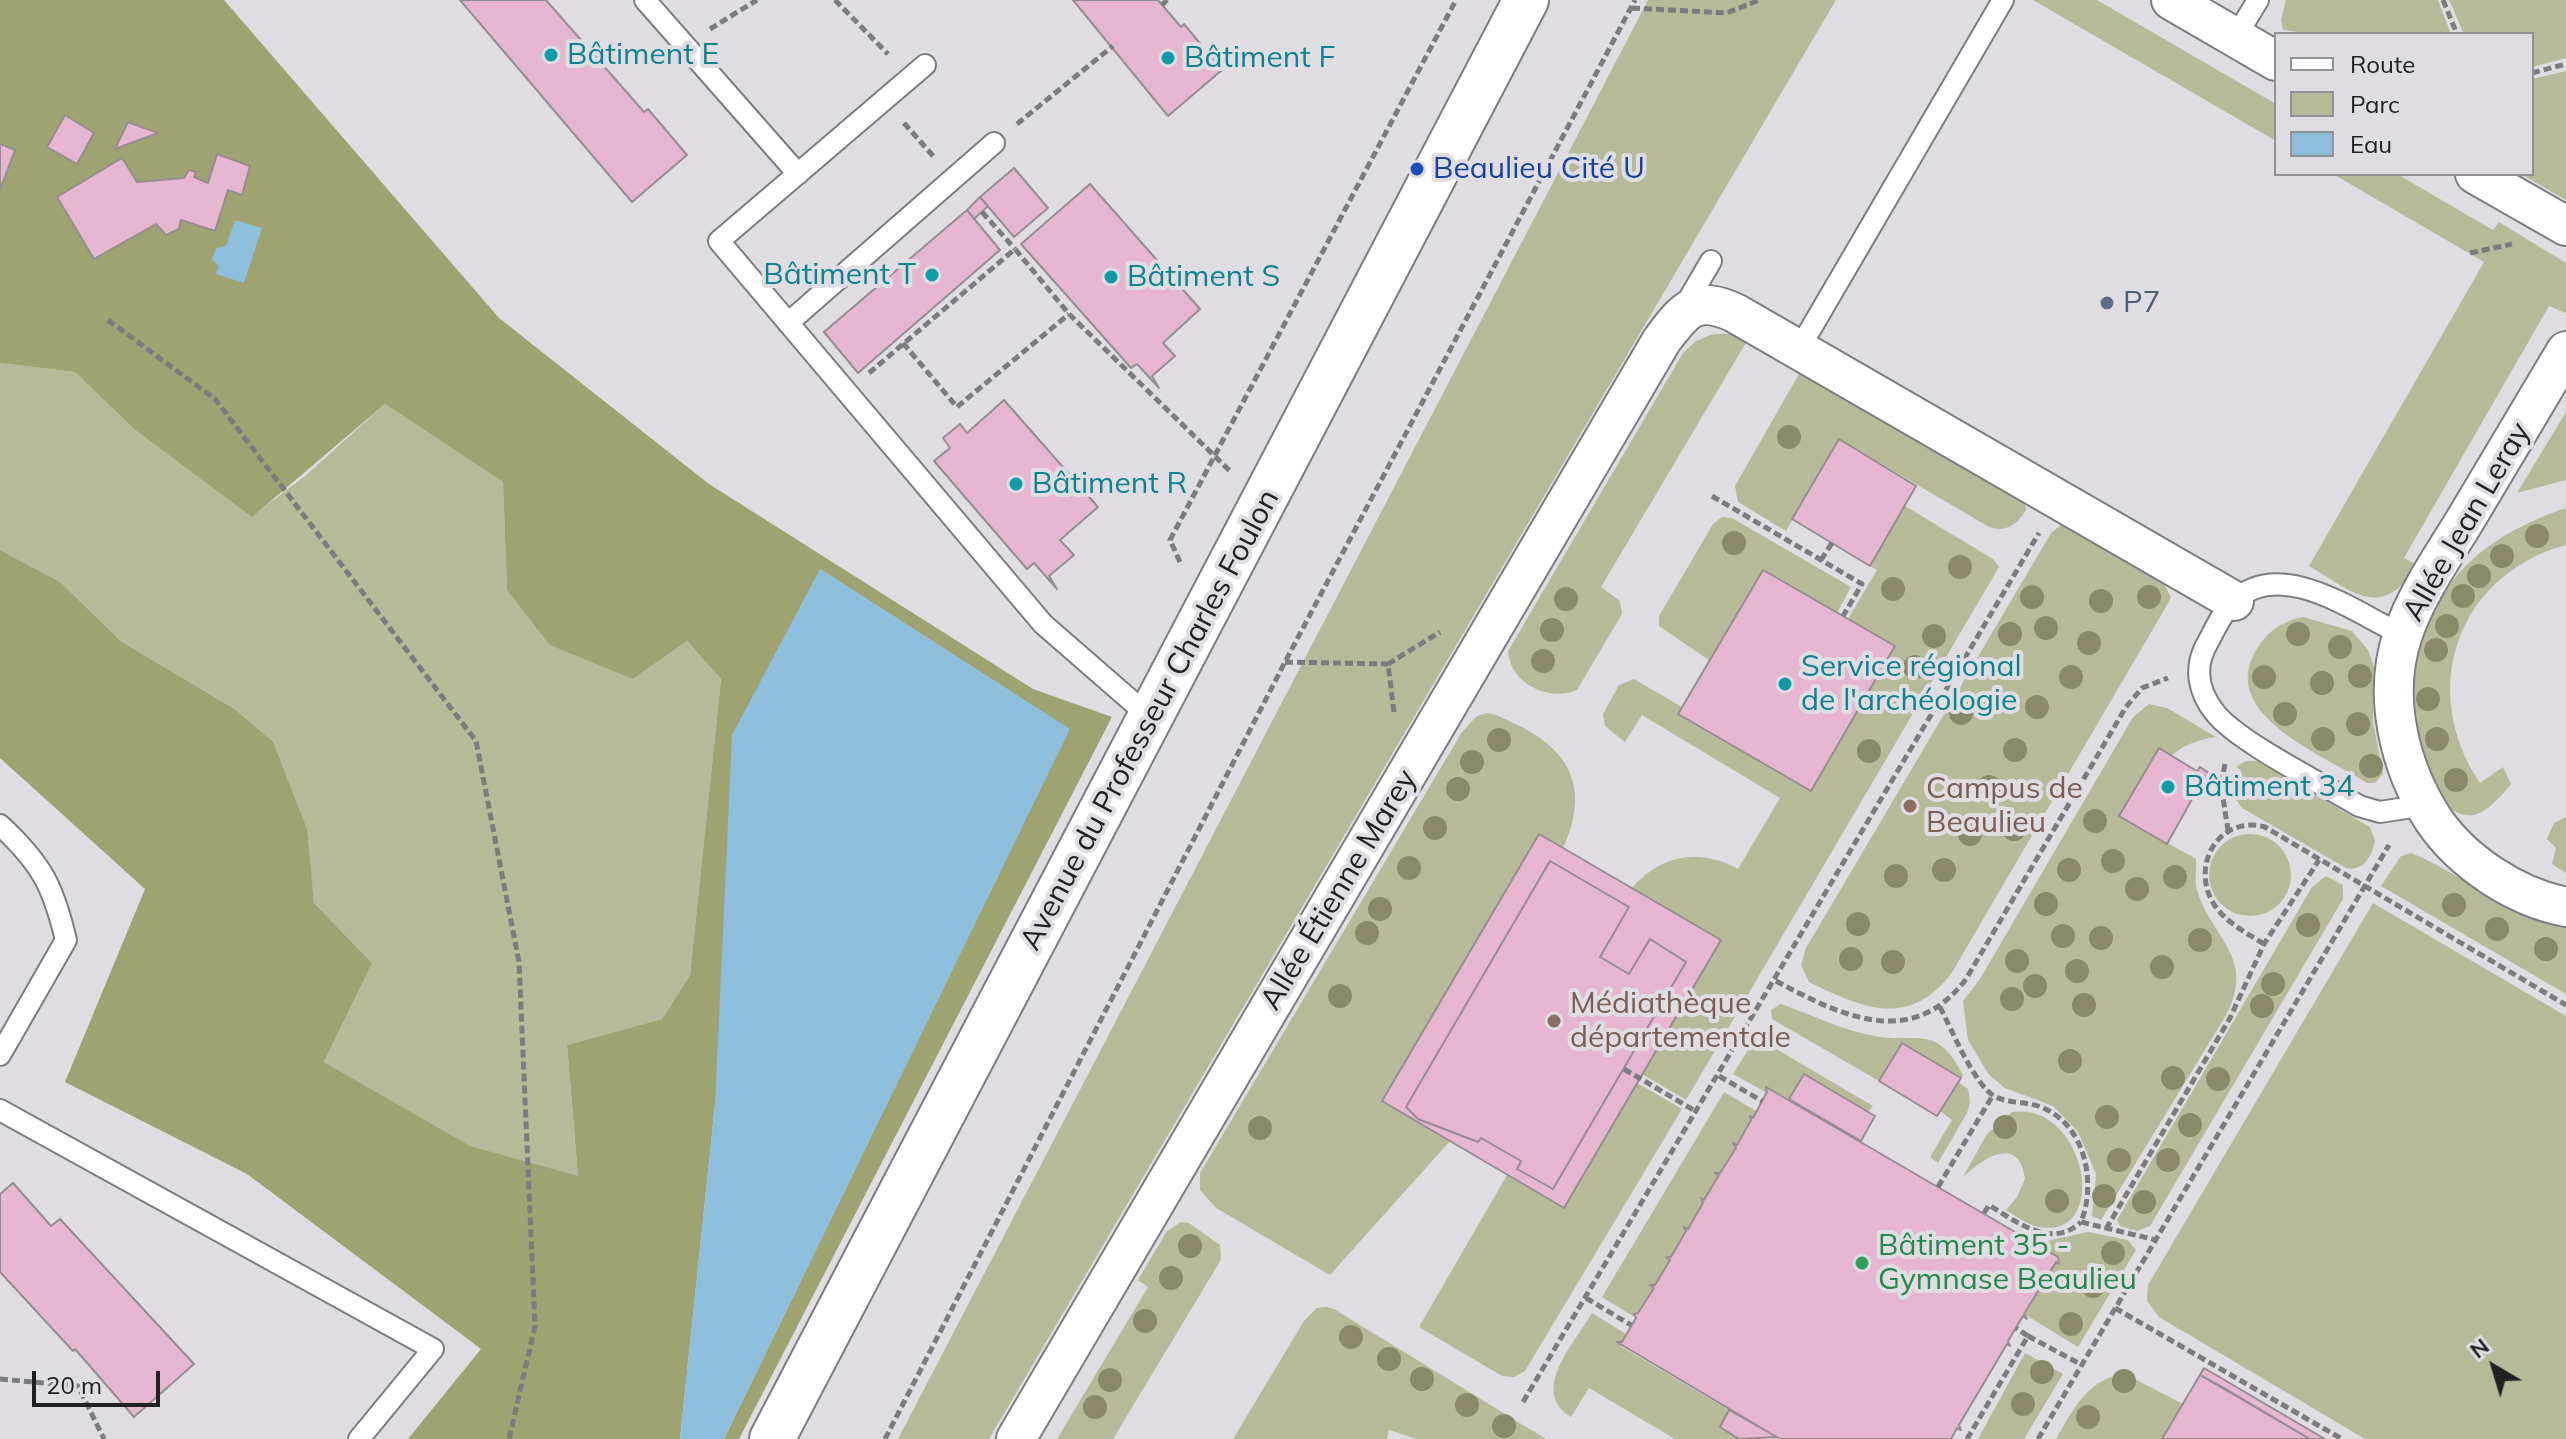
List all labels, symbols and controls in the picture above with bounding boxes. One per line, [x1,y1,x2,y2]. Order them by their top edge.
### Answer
legend [2274,32,2534,176]
place label: Bâtiment E [567,37,719,73]
place label: Bâtiment F [1184,40,1335,76]
marker: Bâtiment E [542,46,560,64]
marker: Bâtiment F [1159,49,1177,67]
text: Route [2350,49,2415,79]
text: Parc [2350,89,2400,119]
text: Eau [2350,129,2392,159]
place label: Beaulieu Cité U [1433,151,1645,187]
marker: Beaulieu Cité U [1408,160,1426,178]
place label: Bâtiment T [763,257,916,293]
place label: Bâtiment S [1127,259,1280,295]
marker: Bâtiment T [923,266,941,284]
marker: Bâtiment S [1102,268,1120,286]
place label: P7 [2123,285,2161,321]
marker: P7 [2098,294,2116,312]
street label: Allée Jean Leray [2396,416,2538,628]
place label: Bâtiment R [1032,466,1187,502]
marker: Bâtiment R [1007,475,1025,493]
street label: Avenue du Professeur Charles Foulon [1013,484,1287,956]
place label: Service régional de l'archéologie [1801,649,2022,720]
marker: Service régional de l'archéologie [1776,675,1794,693]
street label: Allée Étienne Marey [1253,763,1425,1017]
place label: Bâtiment 34 [2184,769,2355,805]
place label: Campus de Beaulieu [1926,771,2083,842]
marker: Bâtiment 34 [2159,778,2177,796]
marker: Campus de Beaulieu [1901,797,1919,815]
place label: Médiathèque départementale [1570,986,1791,1056]
marker: Médiathèque départementale [1545,1012,1563,1030]
place label: Bâtiment 35 - Gymnase Beaulieu [1878,1228,2137,1298]
marker: Bâtiment 35 - Gymnase Beaulieu [1853,1254,1871,1272]
north arrow [2454,1327,2534,1407]
text: N [2464,1332,2494,1364]
scale bar [36,1355,164,1405]
text: 20 m [46,1370,102,1400]

